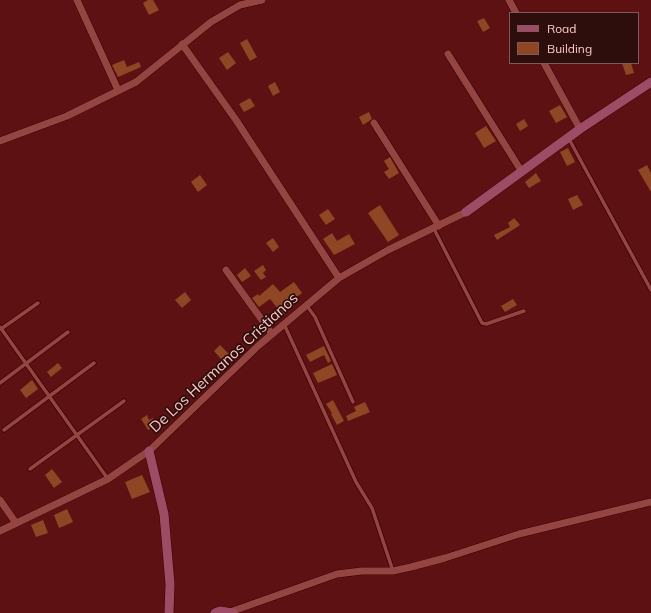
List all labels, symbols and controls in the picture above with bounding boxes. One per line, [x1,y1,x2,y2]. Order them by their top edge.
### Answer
legend [509,12,639,64]
text: Road [547,21,576,36]
text: Building [547,41,592,56]
street label: De Los Hermanos Cristianos [146,289,302,437]

